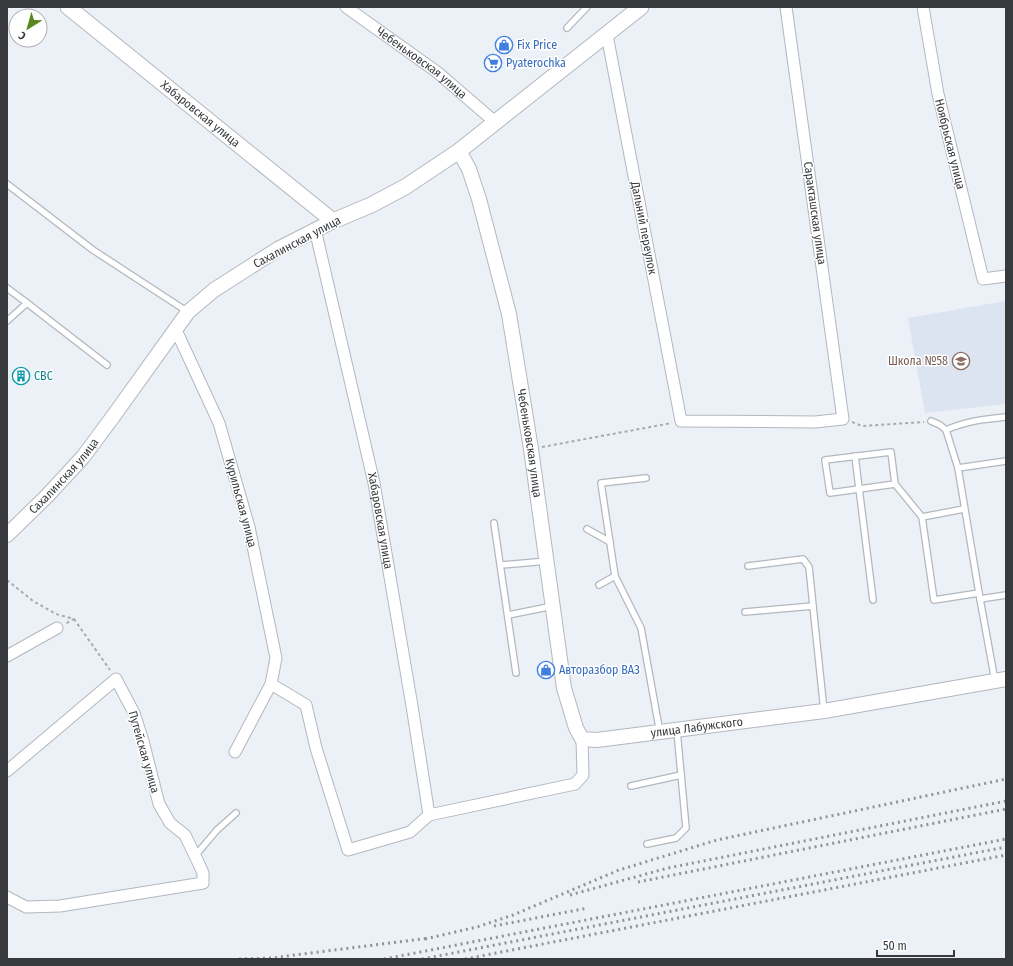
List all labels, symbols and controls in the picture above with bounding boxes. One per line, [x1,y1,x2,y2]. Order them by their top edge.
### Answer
north arrow [8,8,48,48]
street label: Чебеньковская улица [374,24,470,102]
text: С [16,29,28,43]
shop icon: Fix Price [494,35,514,55]
place label: Fix Price [517,38,557,52]
supermarket icon: Pyaterochka [483,53,503,73]
place label: Pyaterochka [506,56,566,70]
street label: Хабаровская улица [158,78,243,150]
street label: Ноябрьская улица [932,97,968,191]
street label: Саракташская улица [801,161,829,266]
street label: Дальний переулок [628,179,660,276]
street label: Сахалинская улица [251,213,343,271]
school or university icon: Школа №58 [951,351,971,371]
place label: Школа №58 [888,354,948,368]
building icon: СВС [11,366,31,386]
place label: СВС [34,369,53,383]
street label: Чебеньковская улица [514,388,545,499]
street label: Сахалинская улица [26,435,102,517]
street label: Курильская улица [222,457,260,549]
street label: Хабаровская улица [365,471,396,570]
shop icon: Авторазбор ВАЗ [536,660,556,680]
place label: Авторазбор ВАЗ [559,663,640,677]
street label: Путейская улица [126,709,162,795]
street label: улица Лабужского [650,714,744,740]
scale bar [877,932,954,958]
text: 50 m [883,939,907,953]

